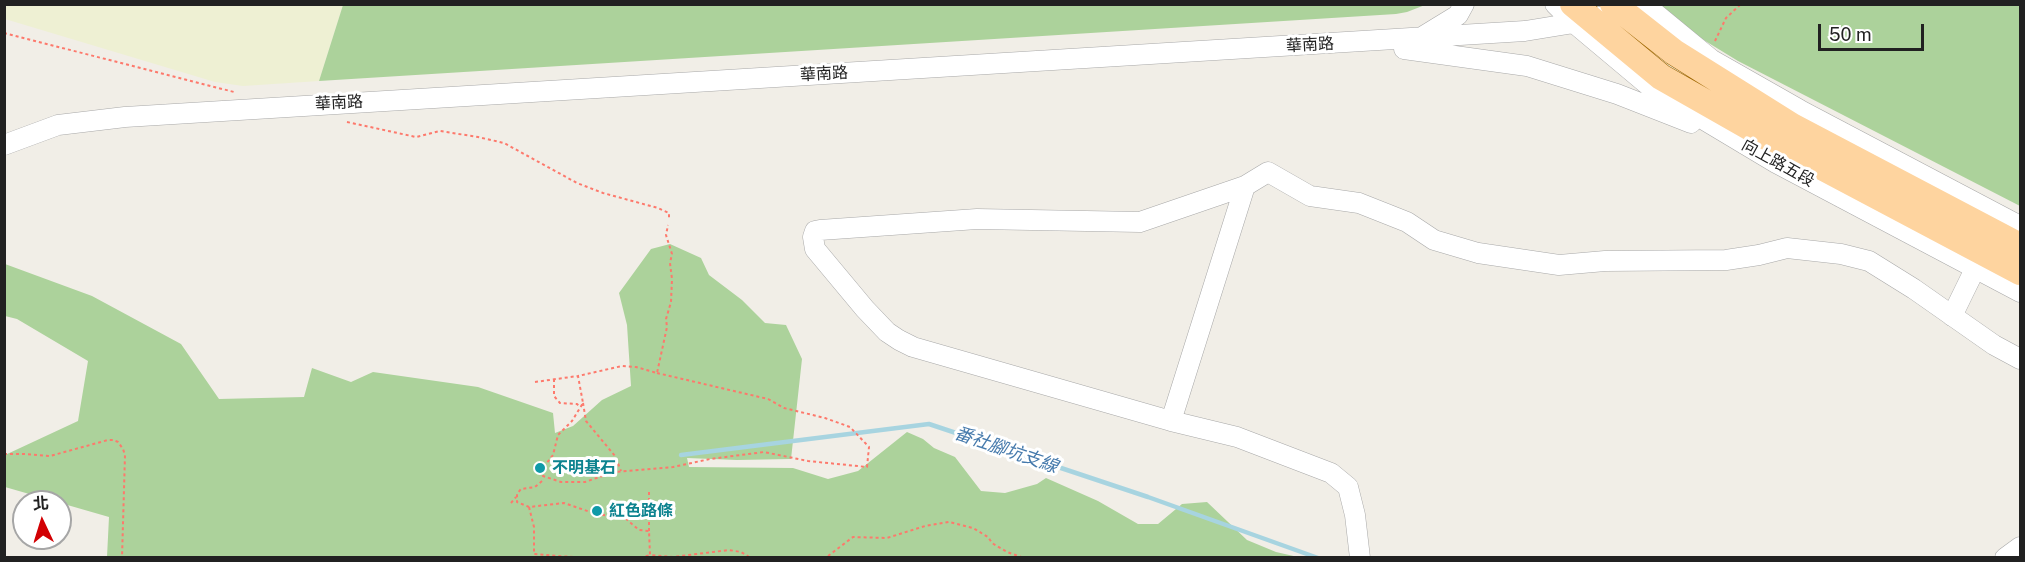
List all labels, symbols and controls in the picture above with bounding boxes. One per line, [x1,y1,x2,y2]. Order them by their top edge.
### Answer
scale bar [1821,12,1928,50]
text: 50 m [1829,24,1872,45]
street label: 華南路 [1286,34,1334,56]
street label: 華南路 [800,63,848,85]
street label: 華南路 [315,92,363,114]
street label: 向上路五段 [1738,135,1818,191]
water label: 番社腳坑支線 [951,422,1061,478]
place label: 不明基石 [552,458,616,478]
marker: 不明基石 [533,461,547,475]
north arrow [12,490,72,550]
text: 北 [32,494,49,514]
place label: 紅色路條 [609,501,673,521]
marker: 紅色路條 [590,504,604,518]

